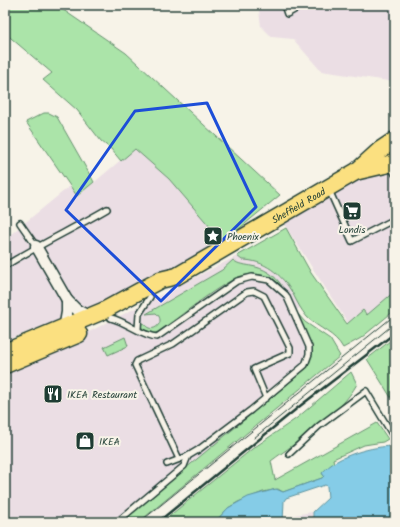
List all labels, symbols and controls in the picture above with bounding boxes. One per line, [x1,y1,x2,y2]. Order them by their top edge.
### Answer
street label: Sheffield Road [269,184,330,228]
supermarket icon: Londis [341,200,363,222]
place label: Londis [339,222,366,238]
place icon: Phoenix [202,225,224,247]
place label: Phoenix [227,229,260,245]
restaurant icon: IKEA Restaurant [42,383,64,405]
place label: IKEA Restaurant [67,387,137,403]
shop icon: IKEA [74,430,96,452]
place label: IKEA [99,434,120,450]

